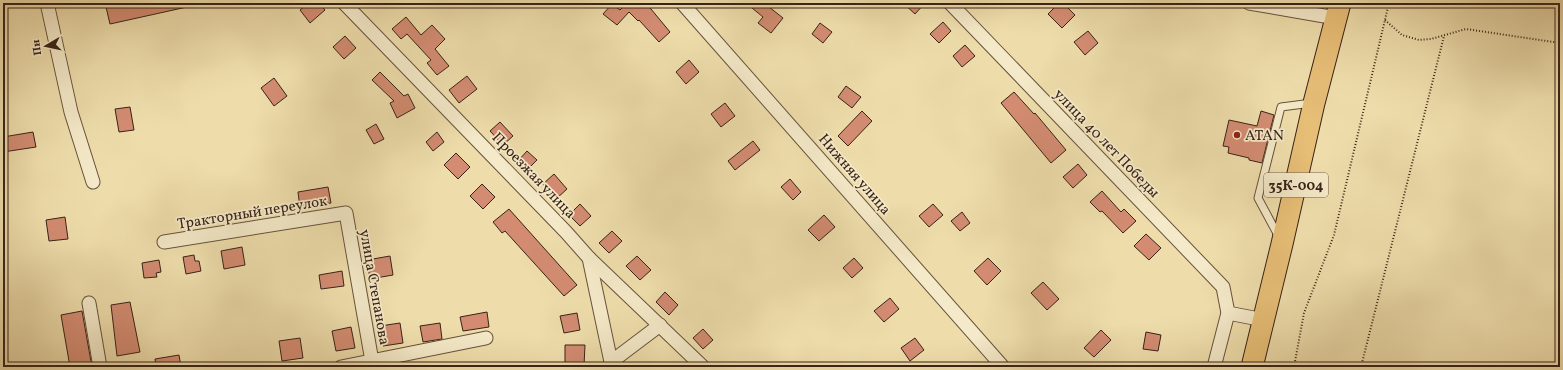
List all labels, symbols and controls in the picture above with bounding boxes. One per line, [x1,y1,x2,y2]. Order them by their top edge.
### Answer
north arrow [26,26,66,66]
text: Пн [29,38,46,56]
street label: улица 40 лет Победы [1048,85,1164,204]
place label: ATAN [1245,126,1284,147]
street label: Проезжая улица [486,128,580,224]
street label: Нижняя улица [813,130,895,220]
marker: ATAN [1232,130,1242,140]
road number: 35К-004 [1264,173,1328,197]
street label: Тракторный переулок [176,191,329,236]
street label: улица Степанова [353,228,394,347]

